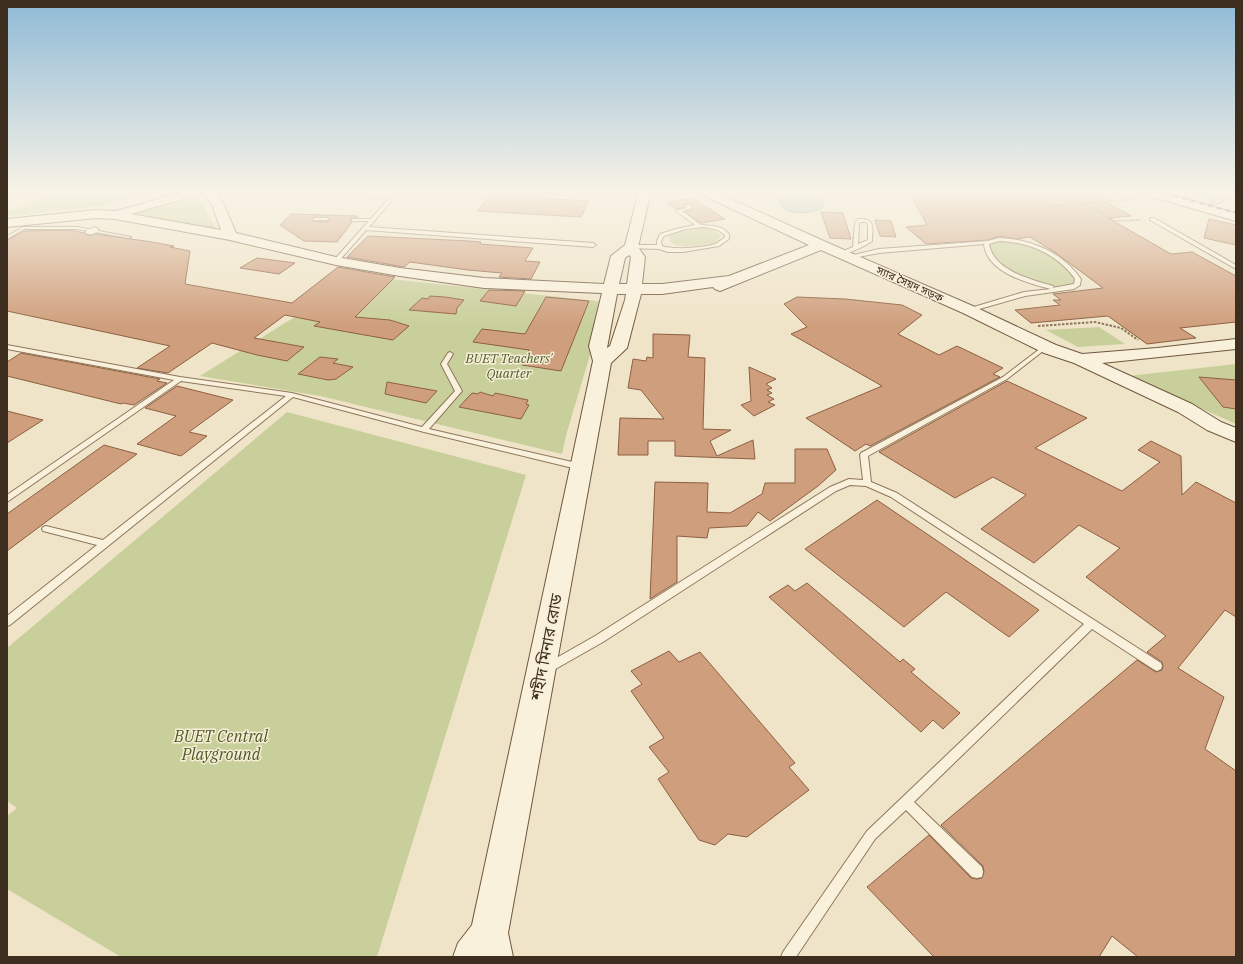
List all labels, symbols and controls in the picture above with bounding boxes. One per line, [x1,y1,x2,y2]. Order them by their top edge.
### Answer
street label: স্যার সৈয়দ সড়ক [873,263,946,305]
park label: BUET Teachers' Quarter [465,350,554,382]
street label: শহীদ মিনার রোড [526,591,566,703]
park label: BUET Central Playground [173,726,269,764]

